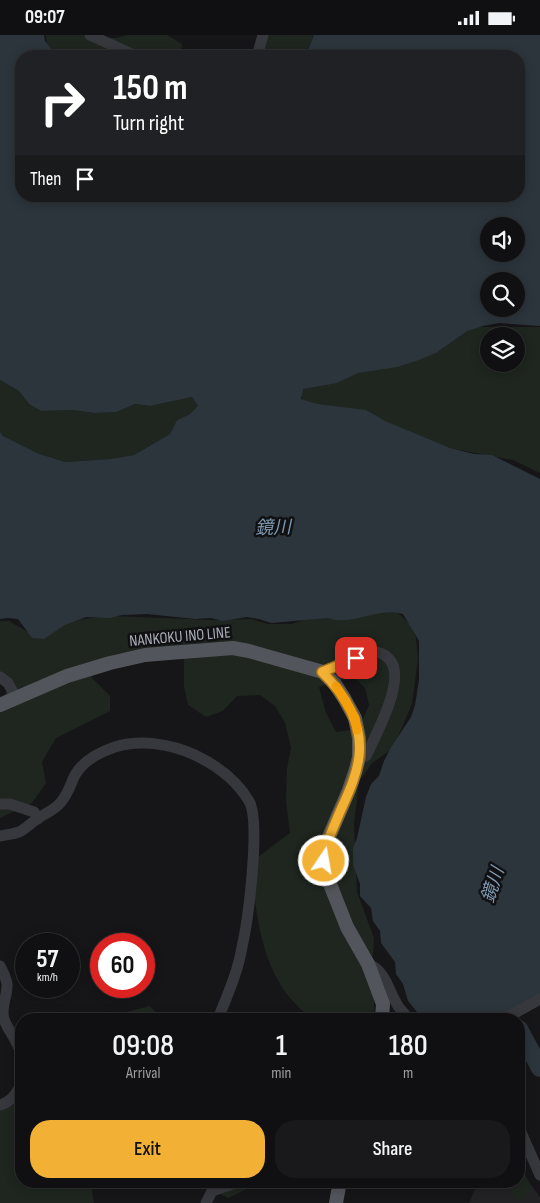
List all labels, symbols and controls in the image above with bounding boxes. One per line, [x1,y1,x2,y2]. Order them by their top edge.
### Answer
text: 09:07 [25,6,65,29]
text: 150 m [113,67,187,110]
icon: right [30,70,95,135]
text: Turn right [113,110,184,137]
icon: arrive [71,165,99,193]
text: Then [30,168,61,191]
map controls [480,217,525,372]
button: sound [480,217,525,262]
button: search [480,272,525,317]
button: layers [480,327,525,372]
water label: 鏡川 [255,517,293,539]
street label: NANKOKU INO LINE [129,623,231,651]
pin [335,637,377,679]
icon: arrive [342,644,370,672]
position arrow [297,834,349,886]
water label: 鏡川 [477,863,509,905]
speed limit sign: 60 [90,933,155,998]
text: 57 [37,944,58,975]
text: km/h [37,970,58,985]
text: 09:08 [112,1028,174,1064]
text: 1 [276,1028,287,1064]
text: 180 [389,1028,428,1064]
text: Arrival [126,1064,160,1083]
text: min [271,1064,291,1083]
text: m [403,1064,413,1083]
button: Exit [30,1120,265,1178]
button: Share [275,1120,510,1178]

